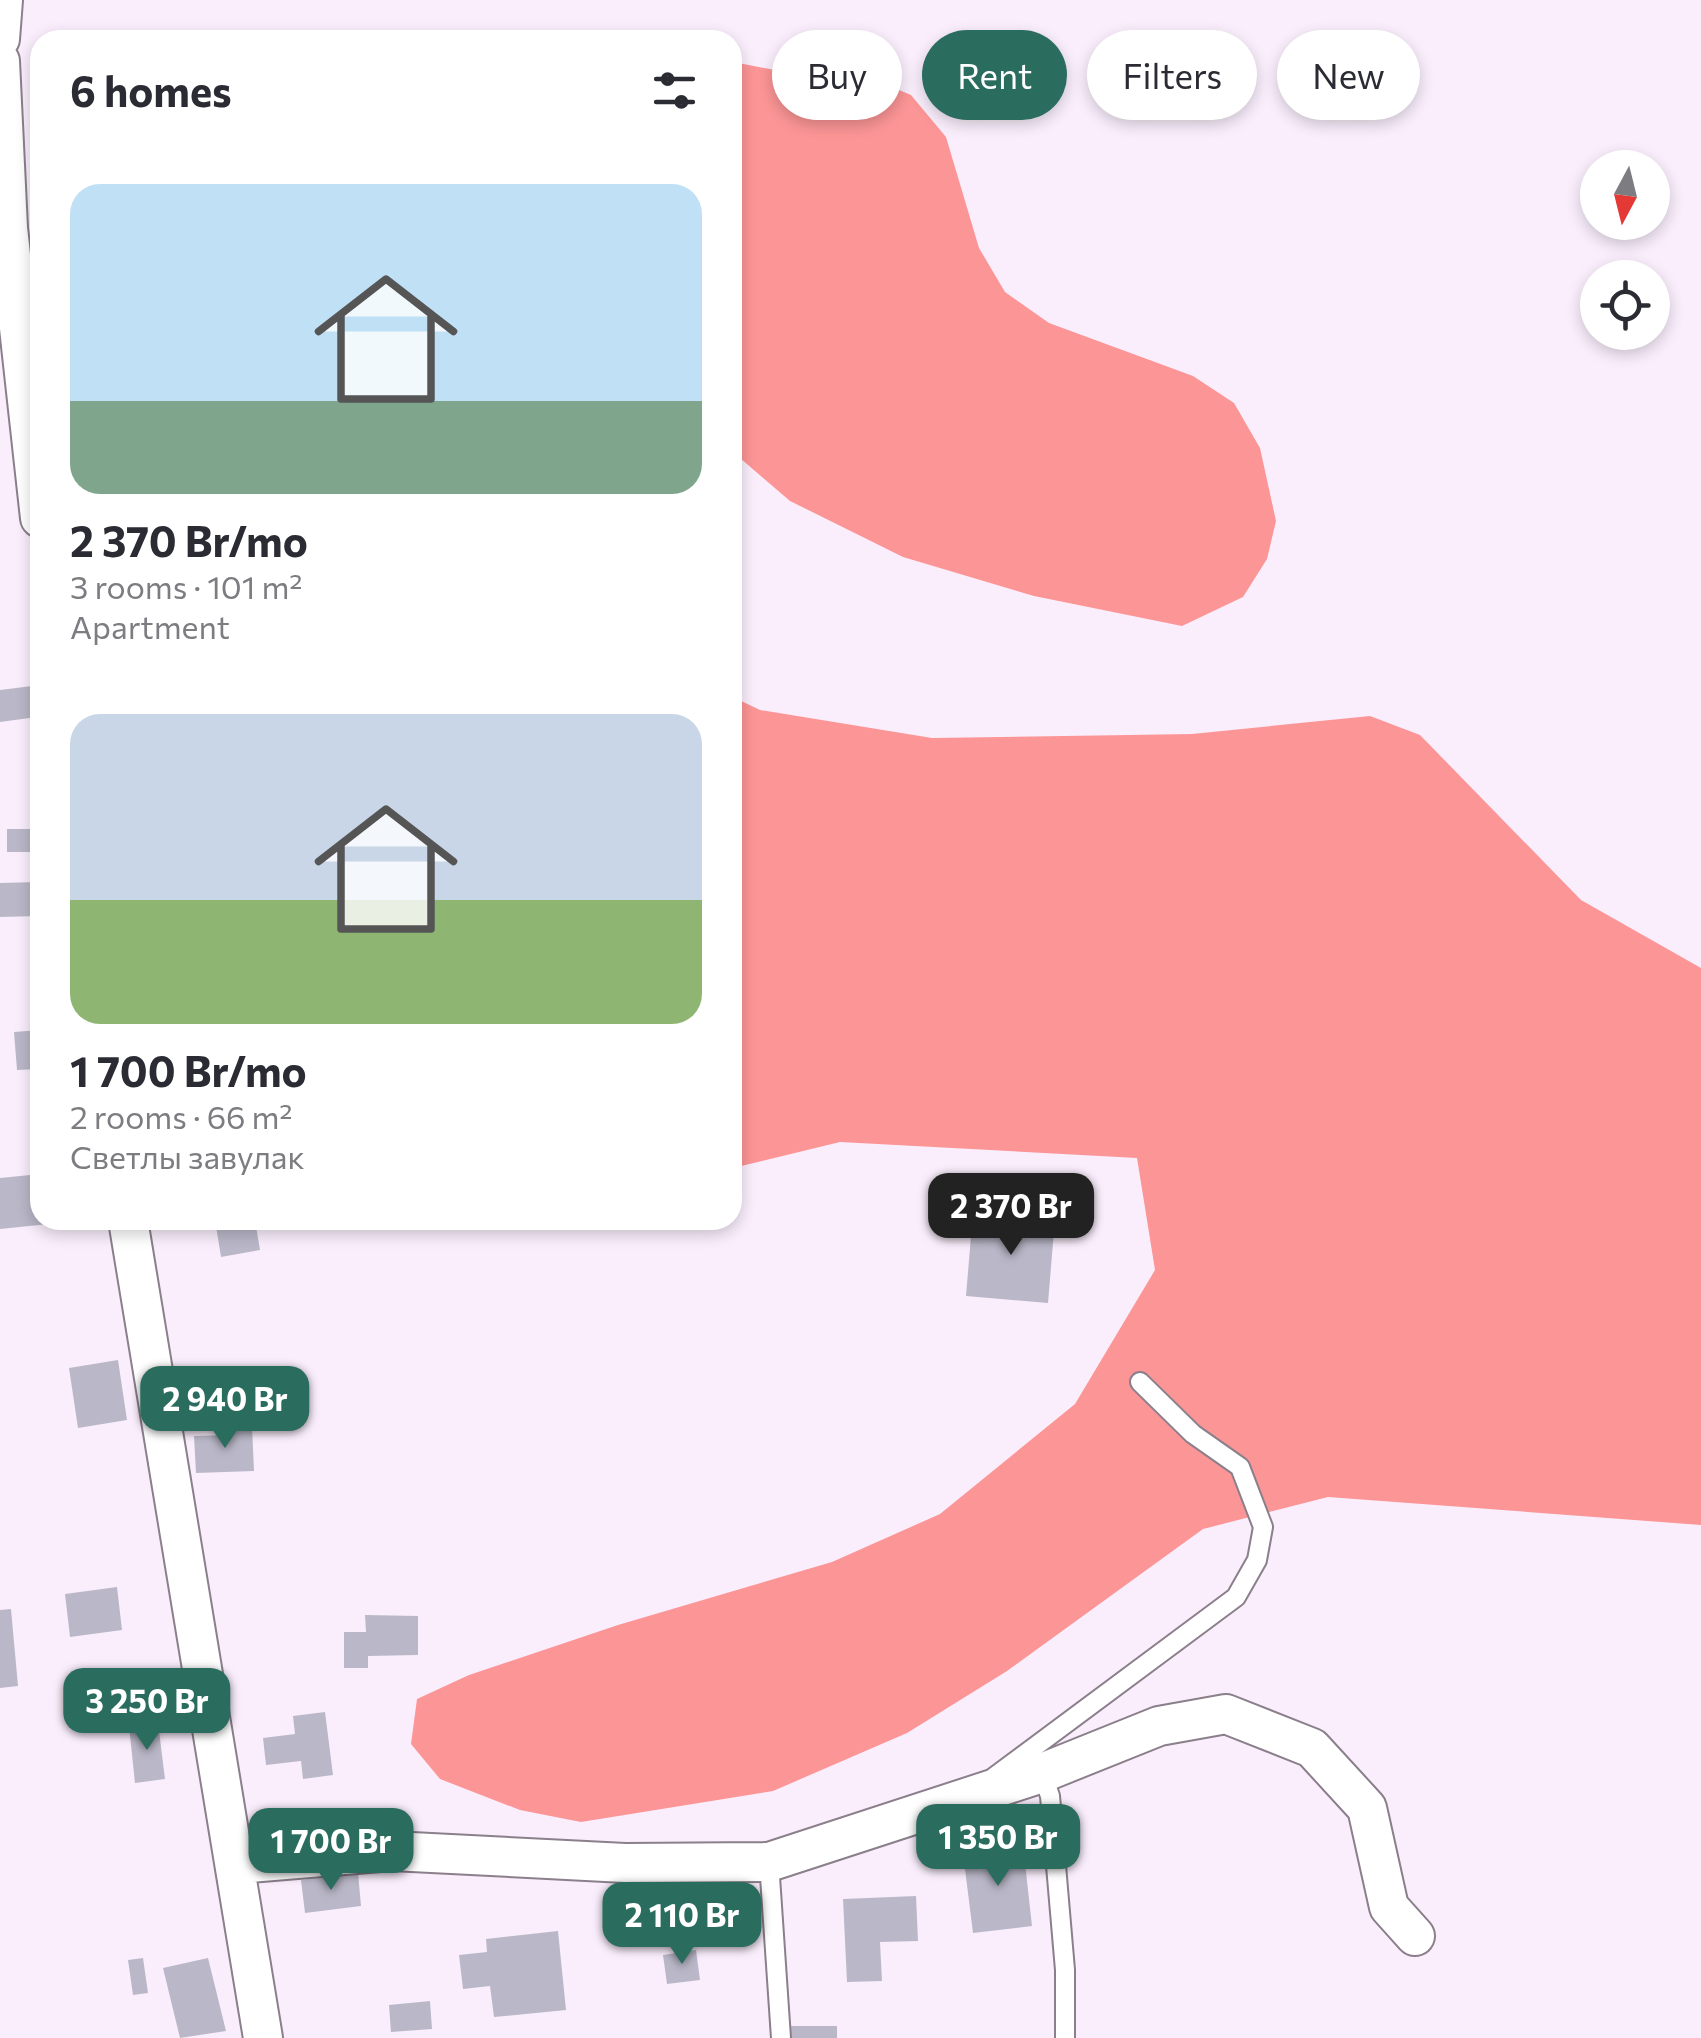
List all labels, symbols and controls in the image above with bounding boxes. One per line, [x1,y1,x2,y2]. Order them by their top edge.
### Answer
chip: Buy [772,30,902,120]
chip: Rent [922,30,1067,120]
chip: Filters [1087,30,1257,120]
chip: New [1277,30,1420,120]
icon: filters [647,63,702,118]
text: 6 homes [70,64,232,116]
north arrow [1580,150,1670,240]
map controls [1580,150,1670,350]
icon: home [296,249,476,429]
button: locate [1580,260,1670,350]
text: 2 370 Br/mo [70,514,308,566]
text: 3 rooms · 101 m² [70,566,302,606]
text: Apartment [70,606,230,646]
icon: home [296,779,476,959]
text: 1 700 Br/mo [70,1044,307,1096]
text: 2 rooms · 66 m² [70,1096,292,1136]
text: Светлы завулак [70,1136,305,1176]
pin: 2 370 Br [908,1173,1114,1258]
text: 2 370 Br [950,1185,1072,1225]
pin: 2 940 Br [122,1366,328,1451]
text: 2 940 Br [162,1378,288,1418]
pin: 3 250 Br [44,1668,250,1753]
text: 3 250 Br [85,1680,209,1720]
pin: 1 350 Br [895,1804,1101,1889]
pin: 1 700 Br [228,1808,434,1893]
text: 1 350 Br [938,1816,1058,1856]
text: 1 700 Br [270,1820,392,1860]
pin: 2 110 Br [579,1882,785,1967]
text: 2 110 Br [624,1894,740,1934]

